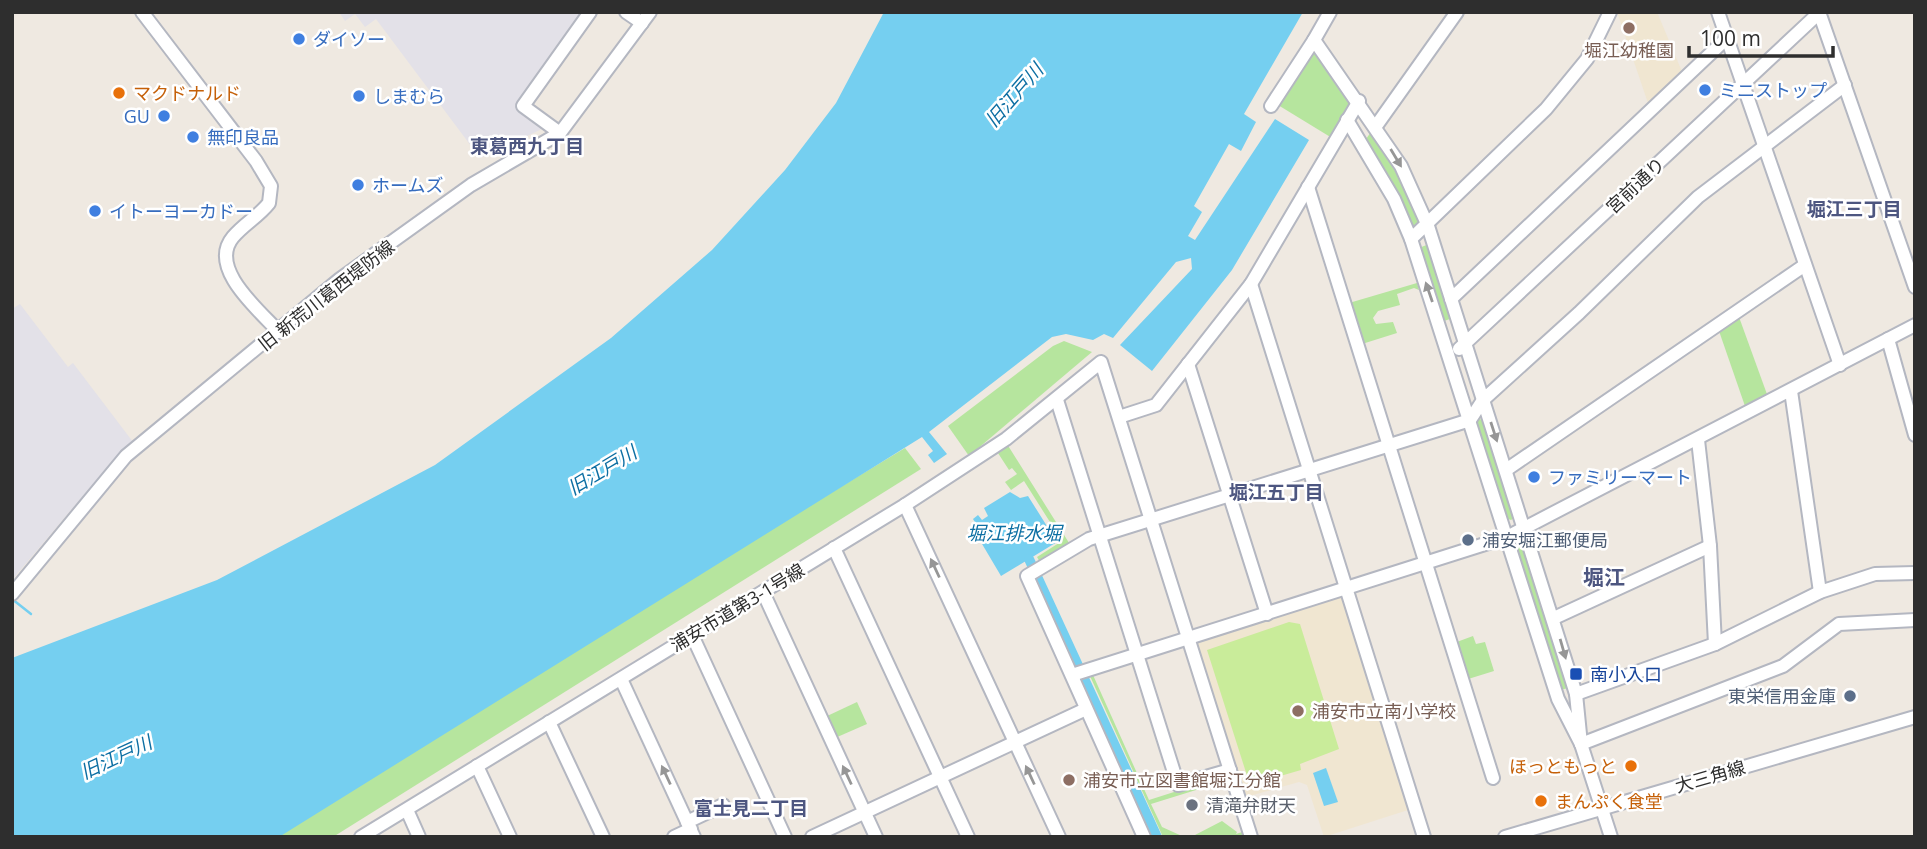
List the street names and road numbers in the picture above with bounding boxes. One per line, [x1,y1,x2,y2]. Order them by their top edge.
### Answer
street label: 宮前通り [1600,152,1670,218]
street label: 旧 新荒川葛西堤防線 [253,234,399,356]
street label: 浦安市道第3-1号線 [666,557,808,657]
street label: 大三角線 [1672,755,1748,797]

